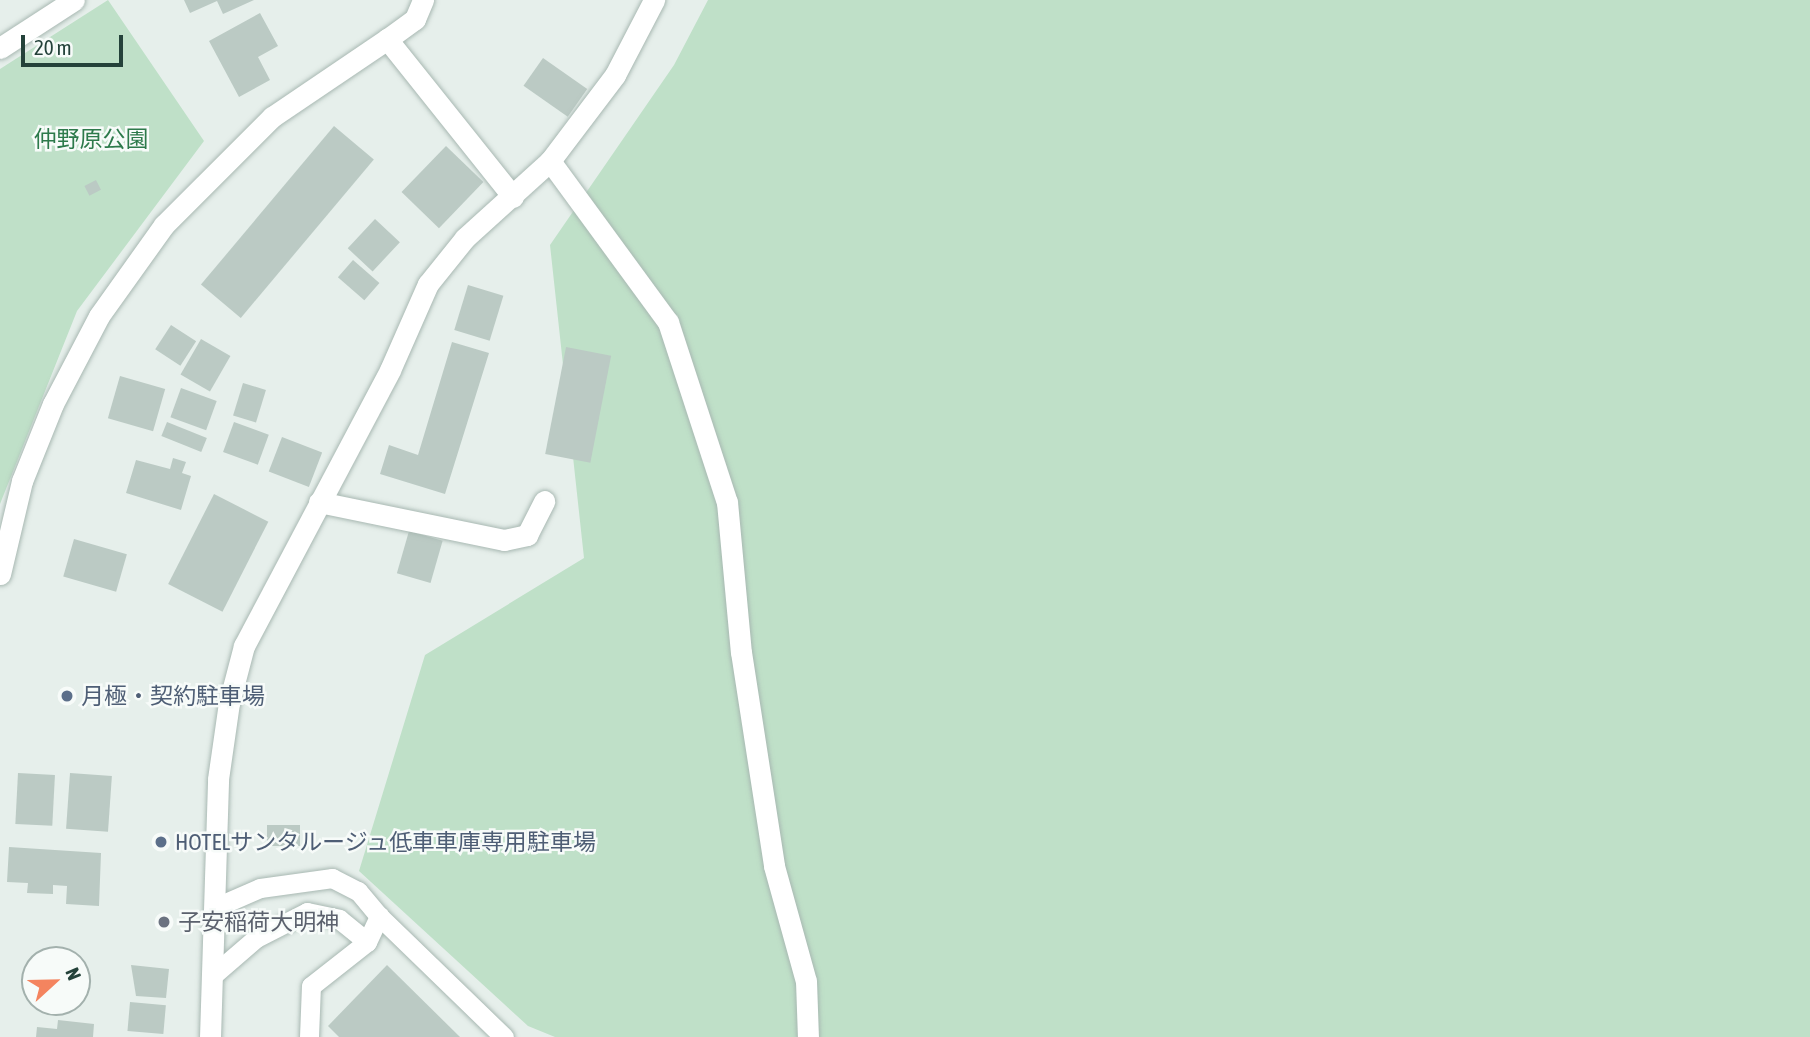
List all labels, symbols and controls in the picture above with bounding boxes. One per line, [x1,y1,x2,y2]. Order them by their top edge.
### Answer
scale bar [24,21,126,65]
text: 20 m [34,35,72,59]
park label: 仲野原公園 [34,125,148,153]
place label: 月極・契約駐車場 [81,682,265,710]
marker: 月極・契約駐車場 [59,688,75,704]
place label: HOTELサンタルージュ低車車庫専用駐車場 [175,828,598,856]
marker: HOTELサンタルージュ低車車庫専用駐車場 [153,834,169,850]
place label: 子安稲荷大明神 [178,908,339,936]
marker: 子安稲荷大明神 [156,914,172,930]
north arrow [21,946,91,1016]
text: N [61,965,86,983]

